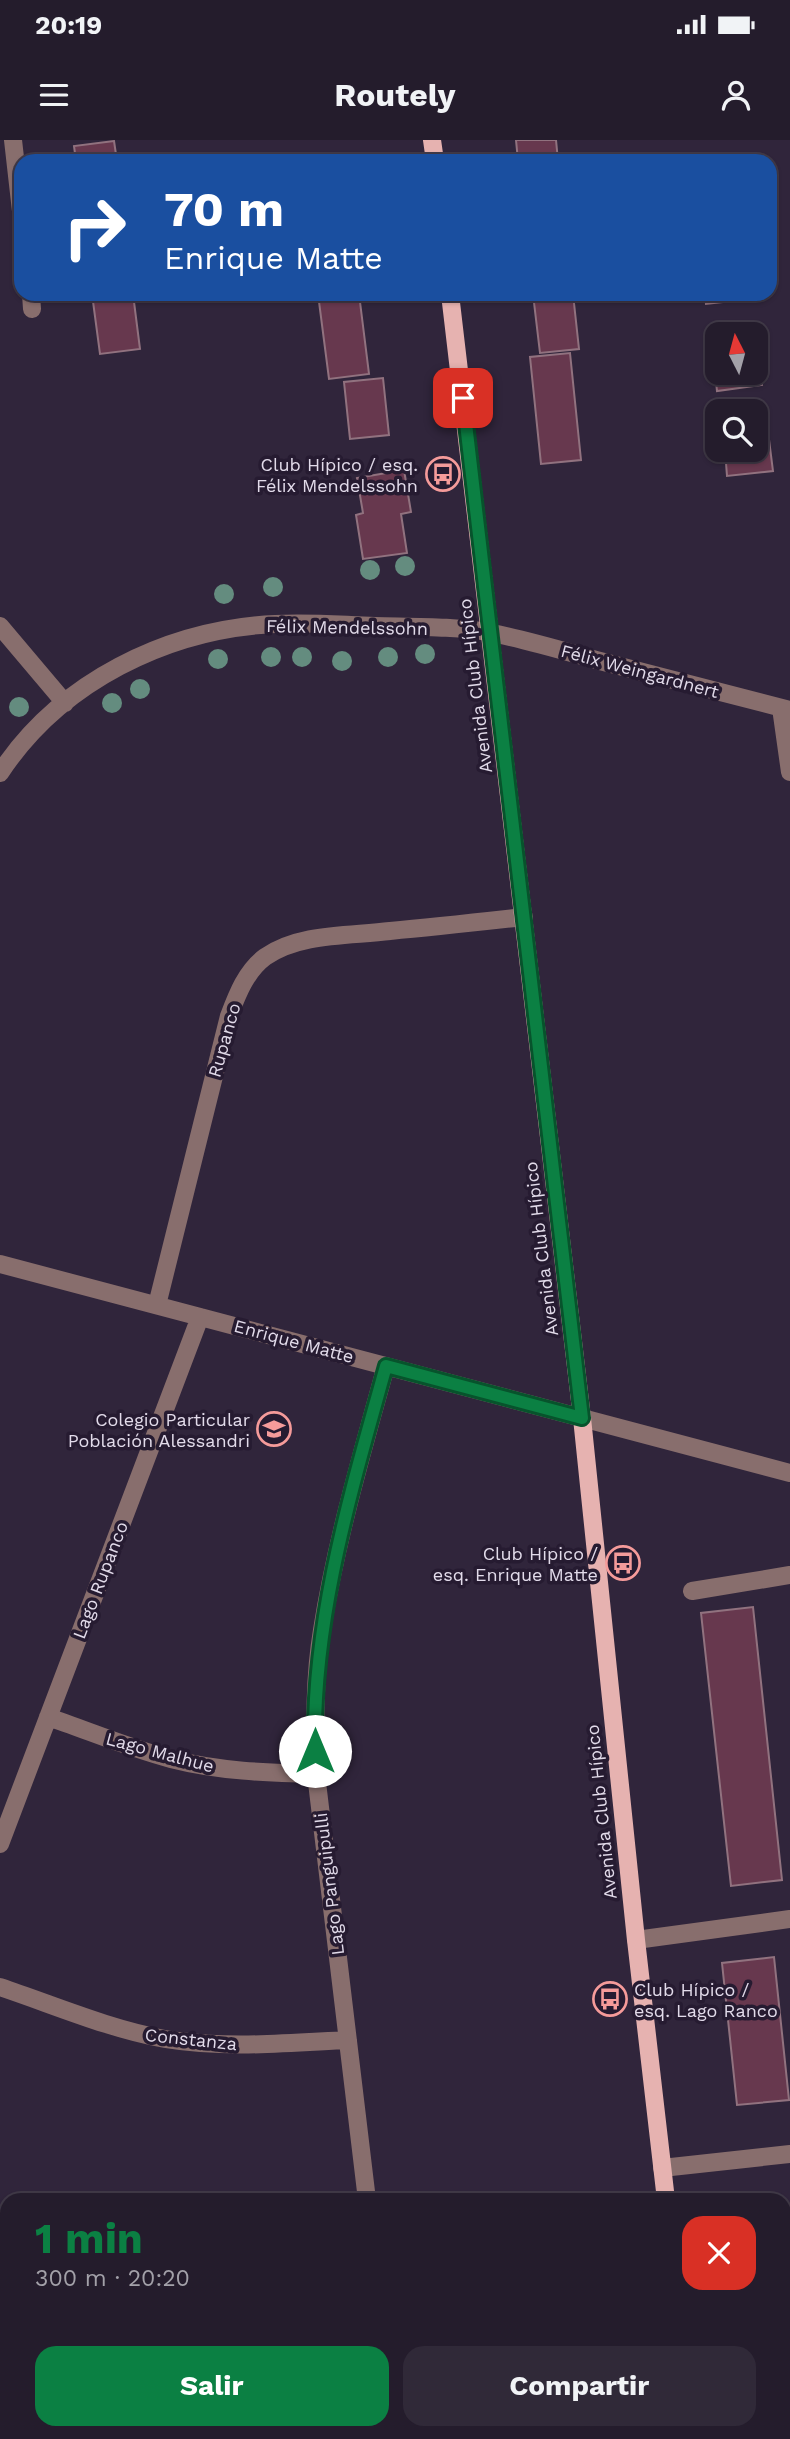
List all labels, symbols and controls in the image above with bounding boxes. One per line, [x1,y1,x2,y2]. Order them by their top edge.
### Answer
text: 20:19 [35,10,102,40]
icon: menu [35,76,73,114]
text: Routely [334,76,456,114]
icon: person [717,76,755,114]
text: 70 m [164,180,284,238]
icon: right [49,182,140,273]
text: Enrique Matte [164,239,383,277]
north arrow [705,322,768,385]
map controls [705,322,768,462]
pin [433,368,493,428]
icon: arrive [444,379,482,417]
button: search [705,399,768,462]
place label: Club Hípico / esq. Félix Mendelssohn [256,454,418,496]
bus stop icon: Club Hípico / esq. Félix Mendelssohn [424,455,462,493]
street label: Avenida Club Hípico [454,598,496,774]
street label: Félix Mendelssohn [266,615,428,639]
street label: Félix Weingardnert [559,640,722,702]
street label: Rupanco [203,1000,245,1080]
street label: Avenida Club Hípico [520,1161,562,1337]
street label: Enrique Matte [232,1315,356,1367]
place label: Colegio Particular Población Alessandri [68,1409,250,1451]
school or university icon: Colegio Particular Población Alessandri [255,1410,293,1448]
street label: Lago Rupanco [68,1518,132,1642]
place label: Club Hípico / esq. Enrique Matte [433,1543,598,1585]
bus stop icon: Club Hípico / esq. Enrique Matte [604,1544,642,1582]
position arrow [278,1714,352,1788]
street label: Avenida Club Hípico [581,1724,621,1900]
street label: Lago Malhue [104,1727,216,1777]
street label: Lago Panguipulli [310,1812,348,1956]
place label: Club Hípico / esq. Lago Ranco [634,1979,778,2021]
bus stop icon: Club Hípico / esq. Lago Ranco [591,1980,629,2018]
street label: Constanza [144,2024,238,2054]
text: 1 min [35,2214,143,2263]
button: close [682,2216,756,2290]
text: 300 m · 20:20 [35,2265,190,2292]
button: Salir [35,2346,389,2426]
button: Compartir [403,2346,756,2426]

